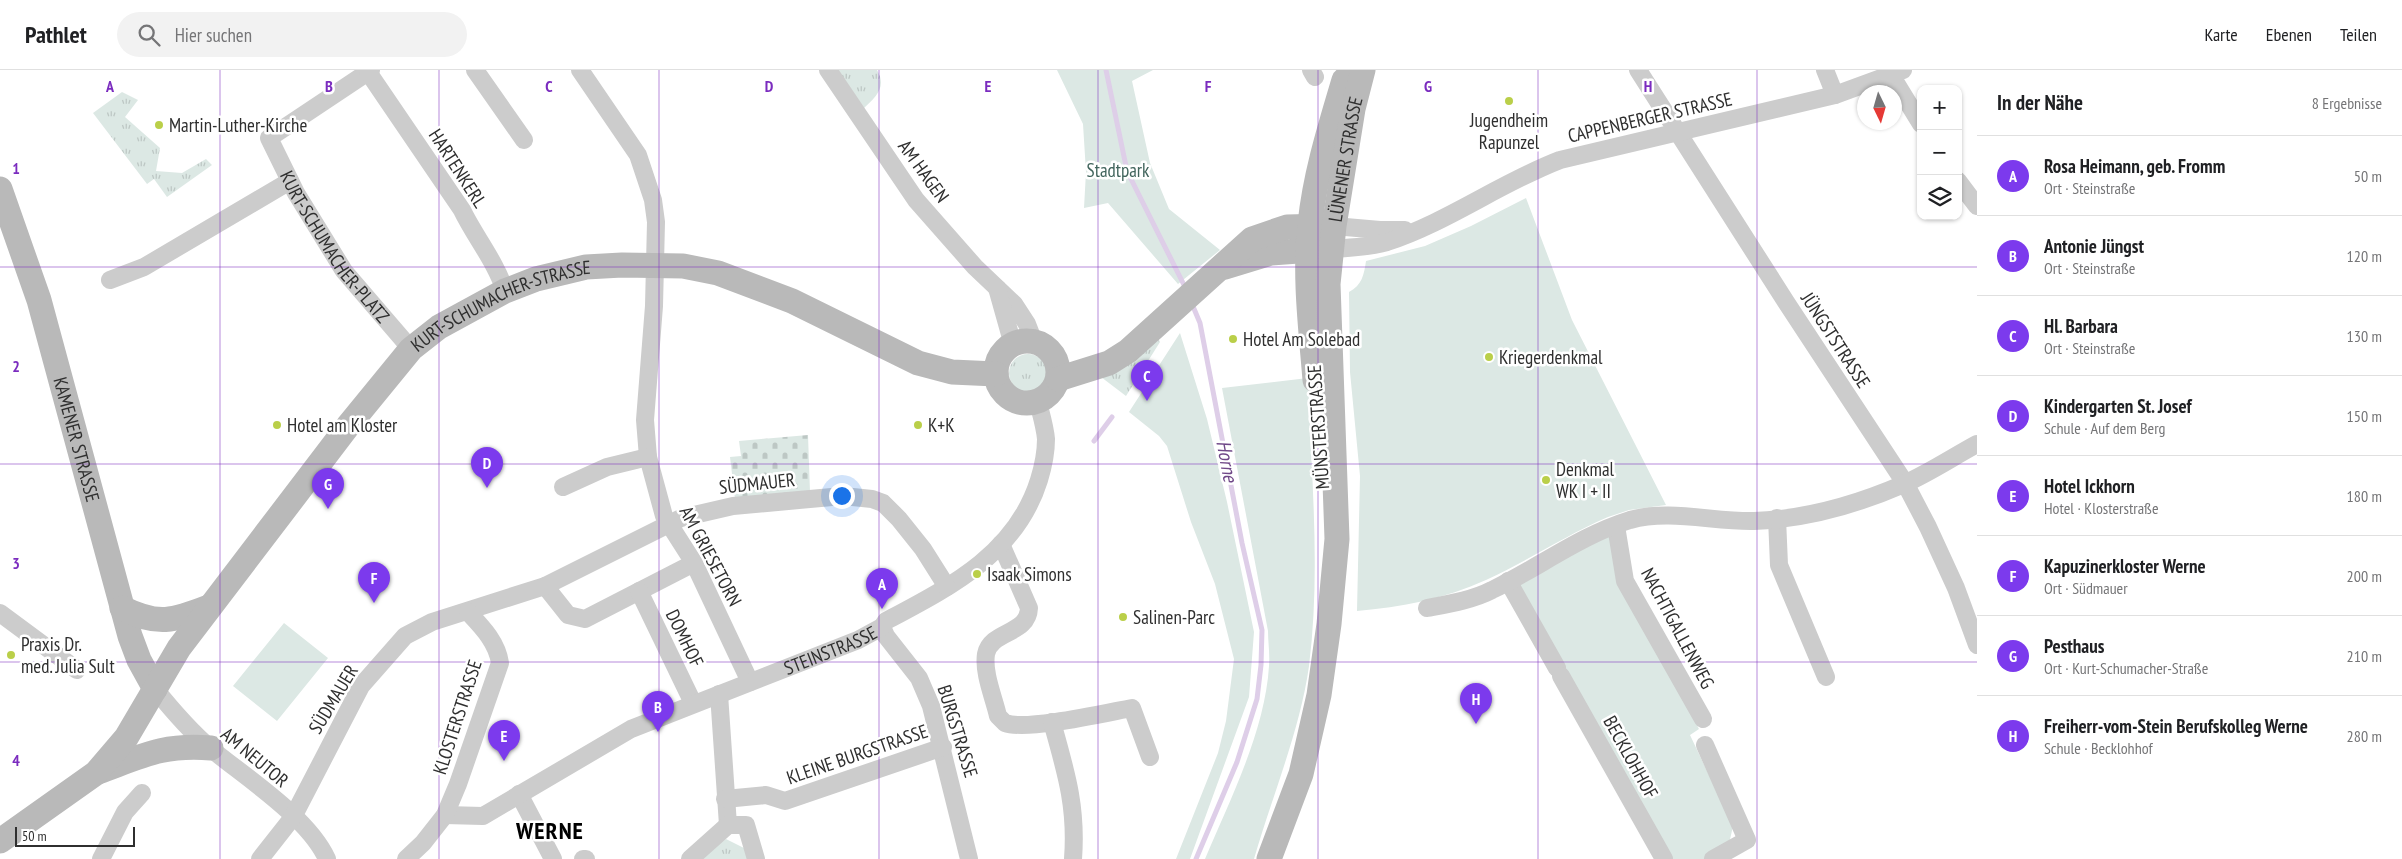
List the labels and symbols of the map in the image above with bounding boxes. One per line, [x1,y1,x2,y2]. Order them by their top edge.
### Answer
text: A [105,76,115,96]
text: B [325,76,333,96]
text: C [545,76,553,96]
text: D [765,76,774,96]
text: E [985,76,992,96]
text: F [1205,76,1212,96]
text: G [1424,76,1432,96]
text: H [1644,76,1652,96]
north arrow [1857,85,1902,130]
street label: CAPPENBERGER STRASSE [1566,86,1734,148]
street label: LÜNENER STRASSE [1323,94,1368,224]
marker: Jugendheim Rapunzel [1503,95,1515,107]
place label: Jugendheim Rapunzel [1469,108,1548,154]
place label: Martin-Luther-Kirche [169,113,307,137]
marker: Martin-Luther-Kirche [153,119,165,131]
street label: HARTENKERL [424,124,492,212]
street label: AM HAGEN [893,135,955,207]
text: 1 [12,158,20,178]
park label: Stadtpark [1087,158,1150,182]
street label: KURT-SCHUMACHER-PLATZ [275,167,395,327]
street label: KURT-SCHUMACHER-STRASSE [406,255,591,357]
street label: JÜNGSTSTRASSE [1796,287,1876,392]
place label: Hotel Am Solebad [1243,327,1360,351]
marker: Hotel Am Solebad [1227,333,1239,345]
place label: Kriegerdenkmal [1499,345,1603,369]
marker: Kriegerdenkmal [1483,351,1495,363]
text: 2 [12,356,20,376]
pin: C [1131,360,1163,401]
street label: MÜNSTERSTRASSE [1302,364,1334,490]
street label: KAMENER STRASSE [48,374,105,504]
place label: Hotel am Kloster [287,413,398,437]
place label: K+K [928,413,955,437]
marker: Hotel am Kloster [271,419,283,431]
marker: K+K [912,419,924,431]
water label: Horne [1210,438,1244,486]
pin: D [471,447,503,488]
place label: Denkmal WK I + II [1556,457,1615,503]
street label: SÜDMAUER [718,467,796,499]
pin: G [312,468,344,509]
marker: Denkmal WK I + II [1540,474,1552,486]
your location [829,483,855,509]
street label: AM GRIESETORN [675,502,747,610]
text: 3 [12,553,20,573]
pin: F [358,562,390,603]
place label: Isaak Simons [987,562,1072,586]
street label: NACHTIGALLENWEG [1636,563,1720,693]
pin: A [866,568,898,609]
marker: Isaak Simons [971,568,983,580]
street label: DOMHOF [661,605,709,671]
place label: Salinen-Parc [1133,605,1215,629]
marker: Salinen-Parc [1117,611,1129,623]
street label: STEINSTRASSE [780,620,881,680]
place label: Praxis Dr. med. Julia Sult [21,632,115,678]
marker: Praxis Dr. med. Julia Sult [5,649,17,661]
street label: KLOSTERSTRASSE [427,657,487,777]
street label: SÜDMAUER [303,660,363,738]
street label: BURGSTRASSE [933,682,983,780]
pin: H [1460,683,1492,724]
pin: B [642,691,674,732]
street label: BECKLOHHOF [1598,711,1664,803]
street label: KLEINE BURGSTRASSE [783,719,931,789]
pin: E [488,720,520,761]
street label: AM NEUTOR [216,722,294,792]
text: 4 [12,750,20,770]
district label: WERNE [515,815,584,846]
scale bar [15,824,135,847]

